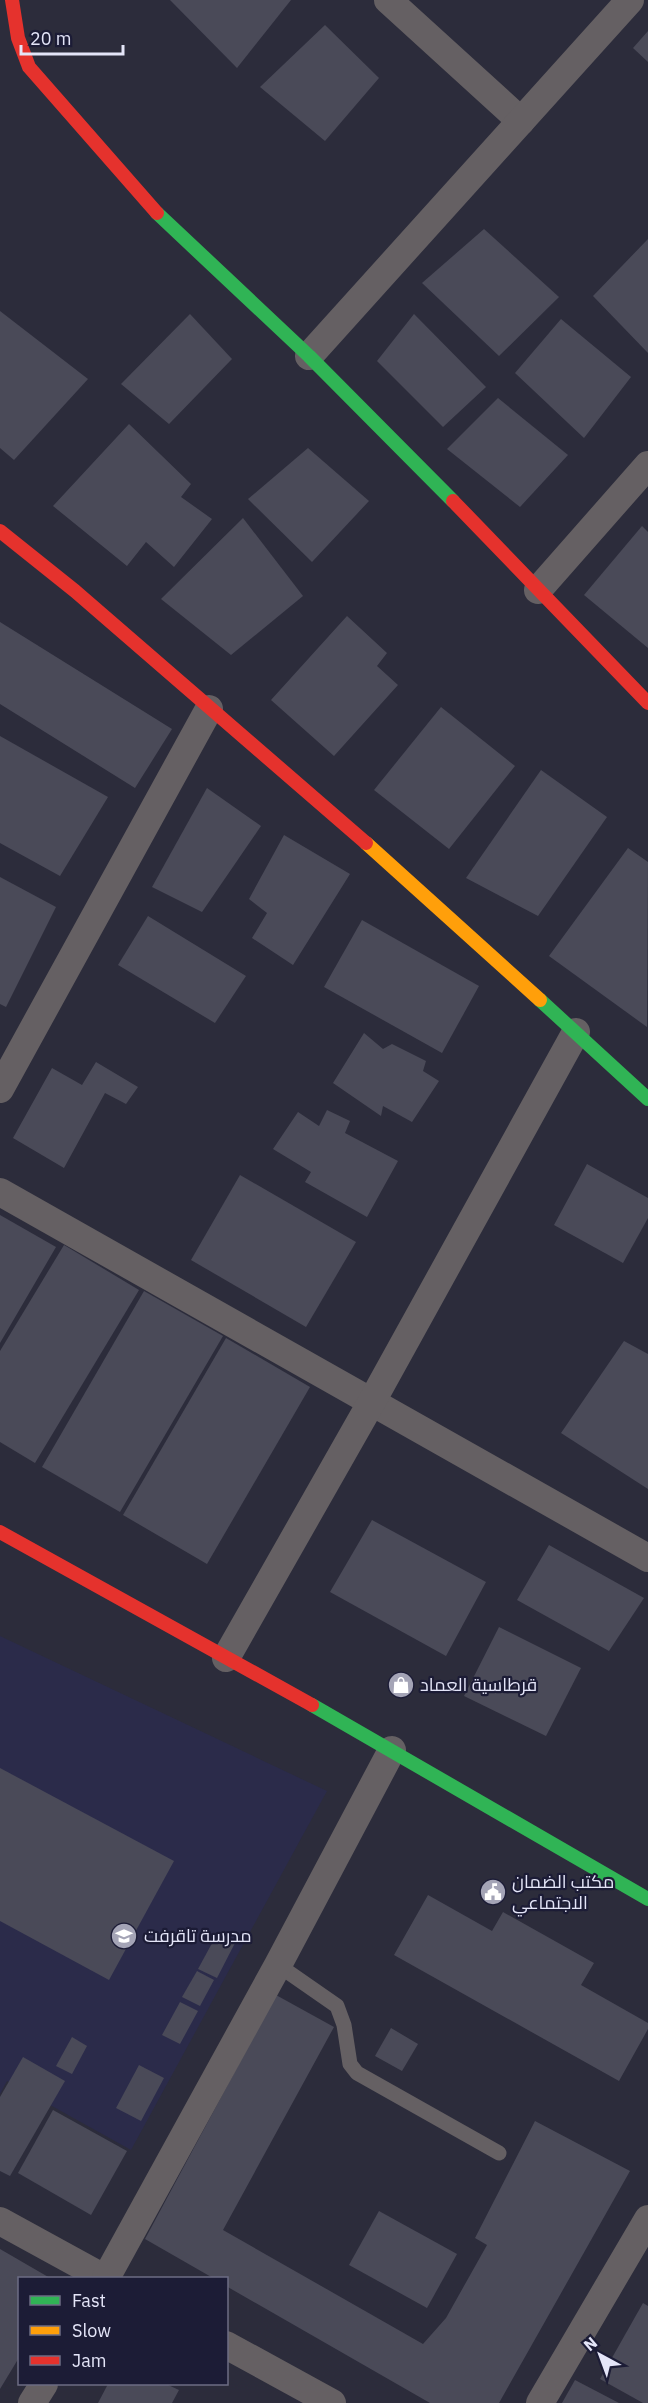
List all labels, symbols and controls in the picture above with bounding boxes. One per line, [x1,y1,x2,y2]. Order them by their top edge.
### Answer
scale bar [21,18,123,56]
text: 20 m [30,27,72,50]
shop icon: قرطاسية العماد [386,1670,416,1700]
place label: قرطاسية العماد [420,1673,537,1696]
place label: مكتب الضمان الاجتماعي [512,1870,614,1917]
public building icon: مكتب الضمان الاجتماعي [478,1877,508,1907]
school or university icon: مدرسة تاقرفت [109,1921,139,1951]
place label: مدرسة تاقرفت [144,1924,252,1947]
legend [18,2277,228,2385]
text: Fast [72,2289,106,2312]
text: Slow [72,2319,111,2342]
north arrow [570,2325,630,2385]
text: N [579,2332,601,2355]
text: Jam [72,2349,107,2372]

